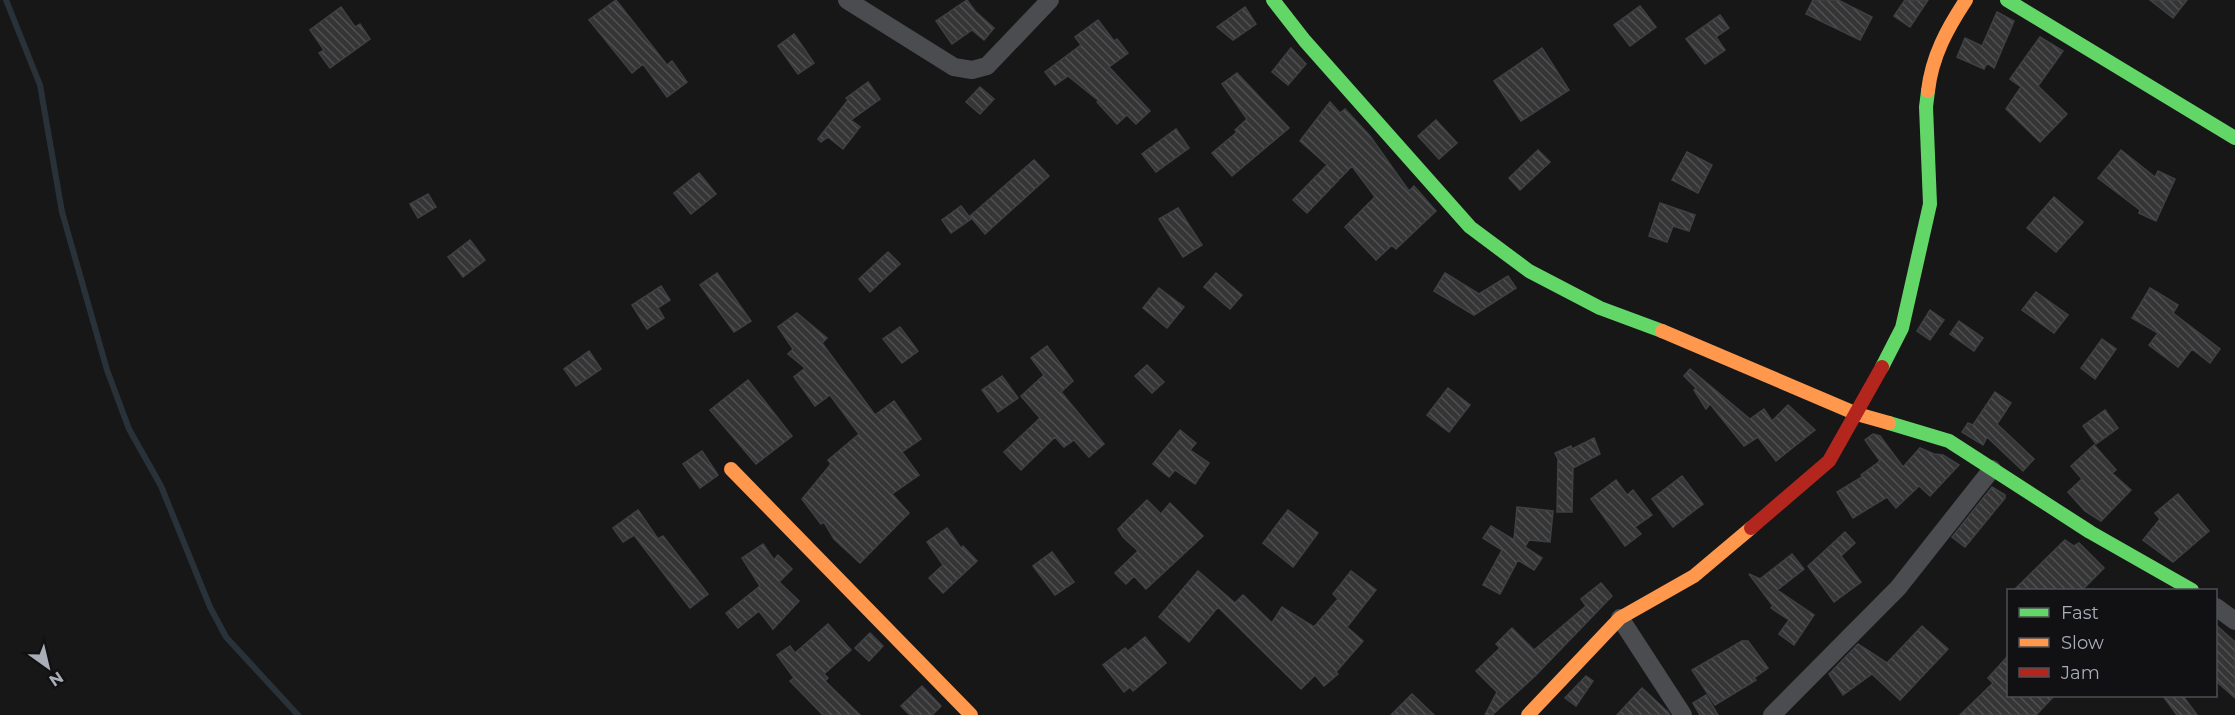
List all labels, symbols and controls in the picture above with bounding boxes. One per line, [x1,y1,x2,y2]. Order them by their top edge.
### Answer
legend [2007,589,2217,697]
text: Fast [2061,602,2099,624]
text: Slow [2061,632,2104,654]
north arrow [18,637,78,697]
text: Jam [2060,662,2100,684]
text: N [45,668,67,691]

